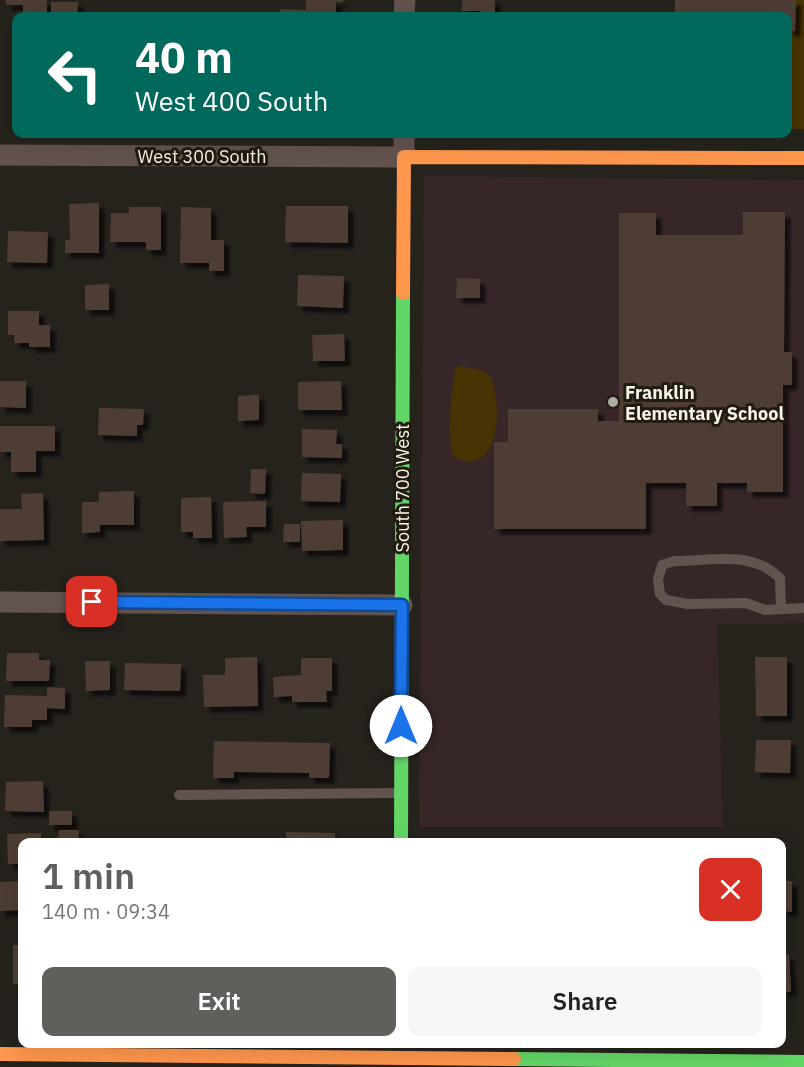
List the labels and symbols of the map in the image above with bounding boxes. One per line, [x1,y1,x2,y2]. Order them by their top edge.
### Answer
street label: West 300 South [138,145,266,168]
place label: Franklin Elementary School [625,381,784,425]
marker: Franklin Elementary School [606,395,620,409]
street label: South 700 West [391,424,414,552]
pin [66,576,117,627]
position arrow [369,694,433,758]

